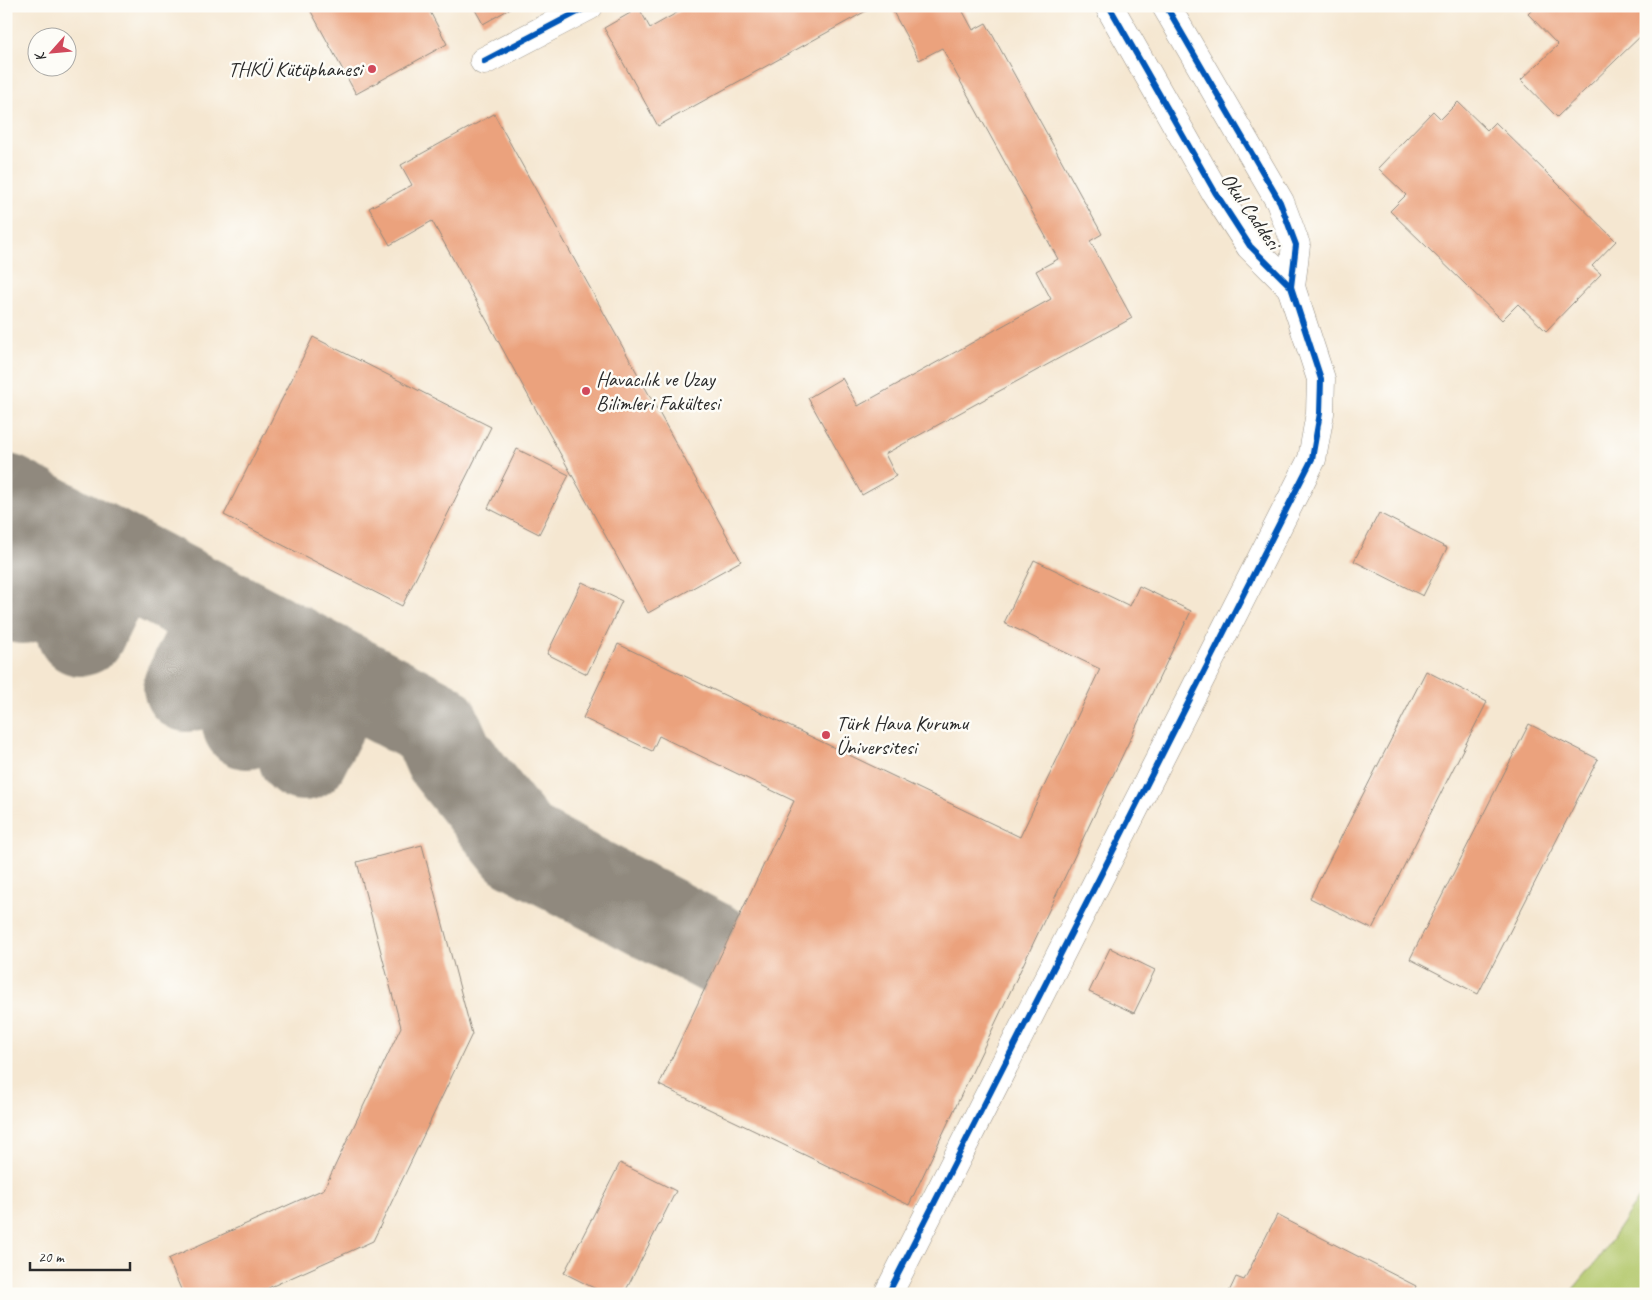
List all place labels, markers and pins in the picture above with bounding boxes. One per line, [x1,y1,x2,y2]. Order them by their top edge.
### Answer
place label: THKÜ Kütüphanesi [228,56,365,82]
marker: THKÜ Kütüphanesi [366,63,378,75]
place label: Havacılık ve Uzay Bilimleri Fakültesi [596,366,723,416]
marker: Havacılık ve Uzay Bilimleri Fakültesi [580,385,592,397]
place label: Türk Hava Kurumu Üniversitesi [836,710,969,760]
marker: Türk Hava Kurumu Üniversitesi [820,729,832,741]

